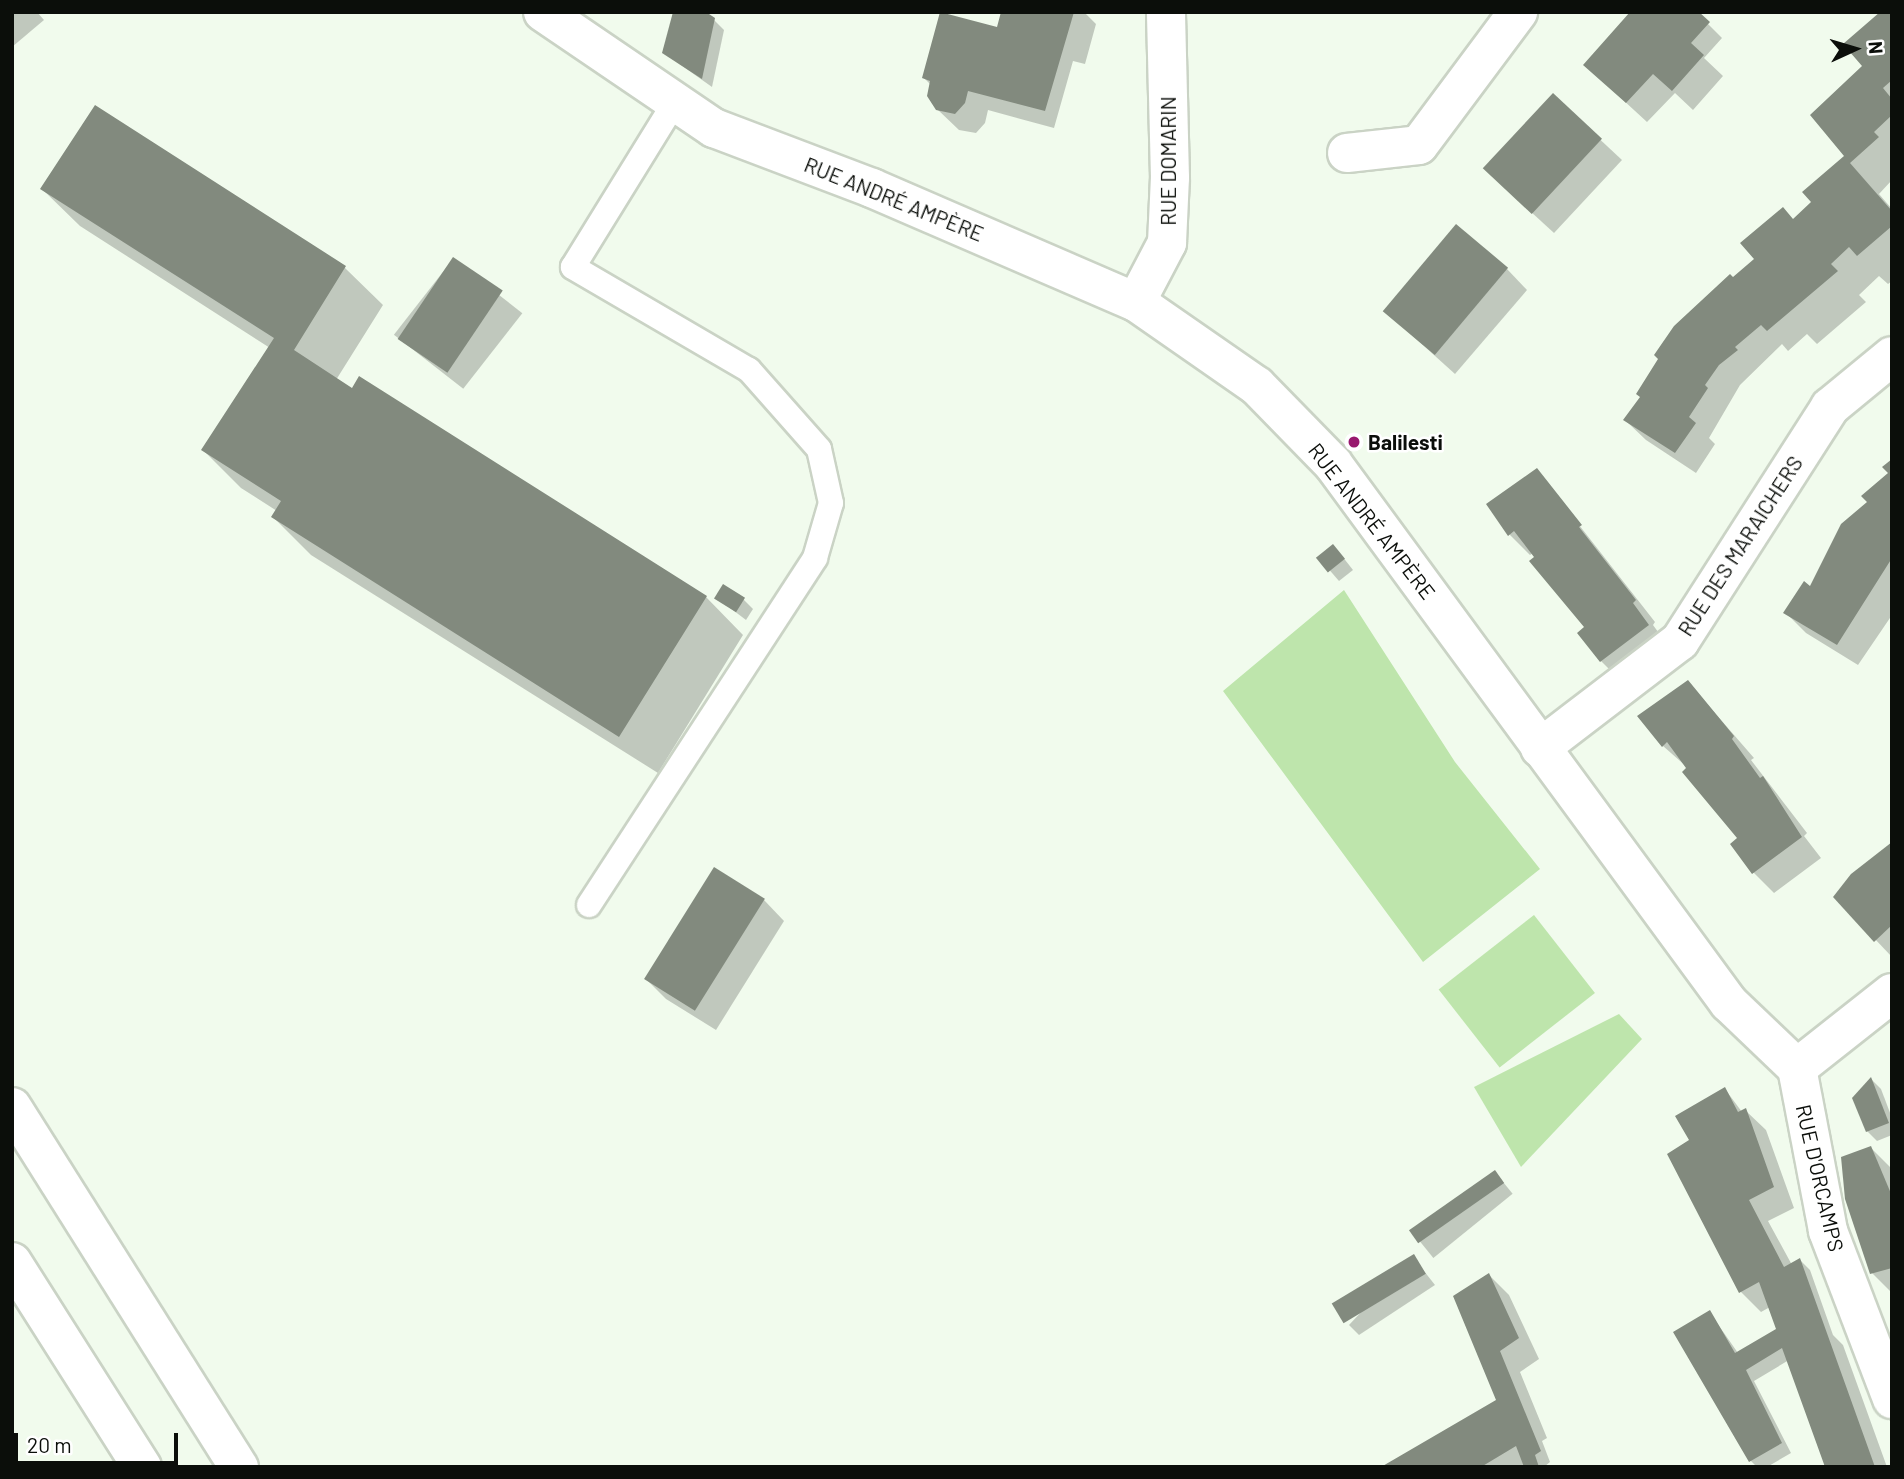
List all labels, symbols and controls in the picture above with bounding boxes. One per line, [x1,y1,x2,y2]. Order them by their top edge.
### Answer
north arrow [1820,14,1890,84]
text: N [1865,40,1888,55]
street label: RUE DOMARIN [1155,96,1181,226]
street label: RUE ANDRÉ AMPÈRE [801,152,987,246]
place label: Balilesti [1368,429,1443,455]
marker: Balilesti [1346,434,1362,450]
street label: RUE ANDRÉ AMPÈRE [1303,438,1441,604]
street label: RUE DES MARAICHERS [1672,451,1808,641]
street label: RUE D'ORCAMPS [1791,1102,1849,1254]
scale bar [18,1420,182,1464]
text: 20 m [27,1432,72,1457]

